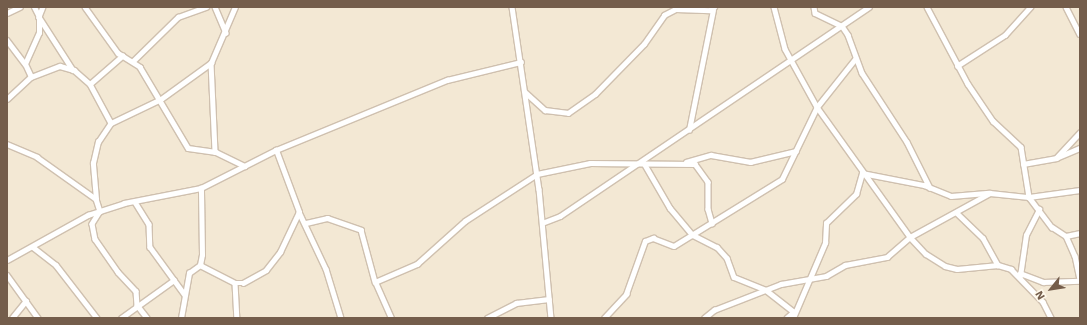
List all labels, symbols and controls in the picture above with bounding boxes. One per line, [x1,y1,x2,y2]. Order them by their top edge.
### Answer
north arrow [1031,269,1071,309]
text: N [1033,288,1048,302]

